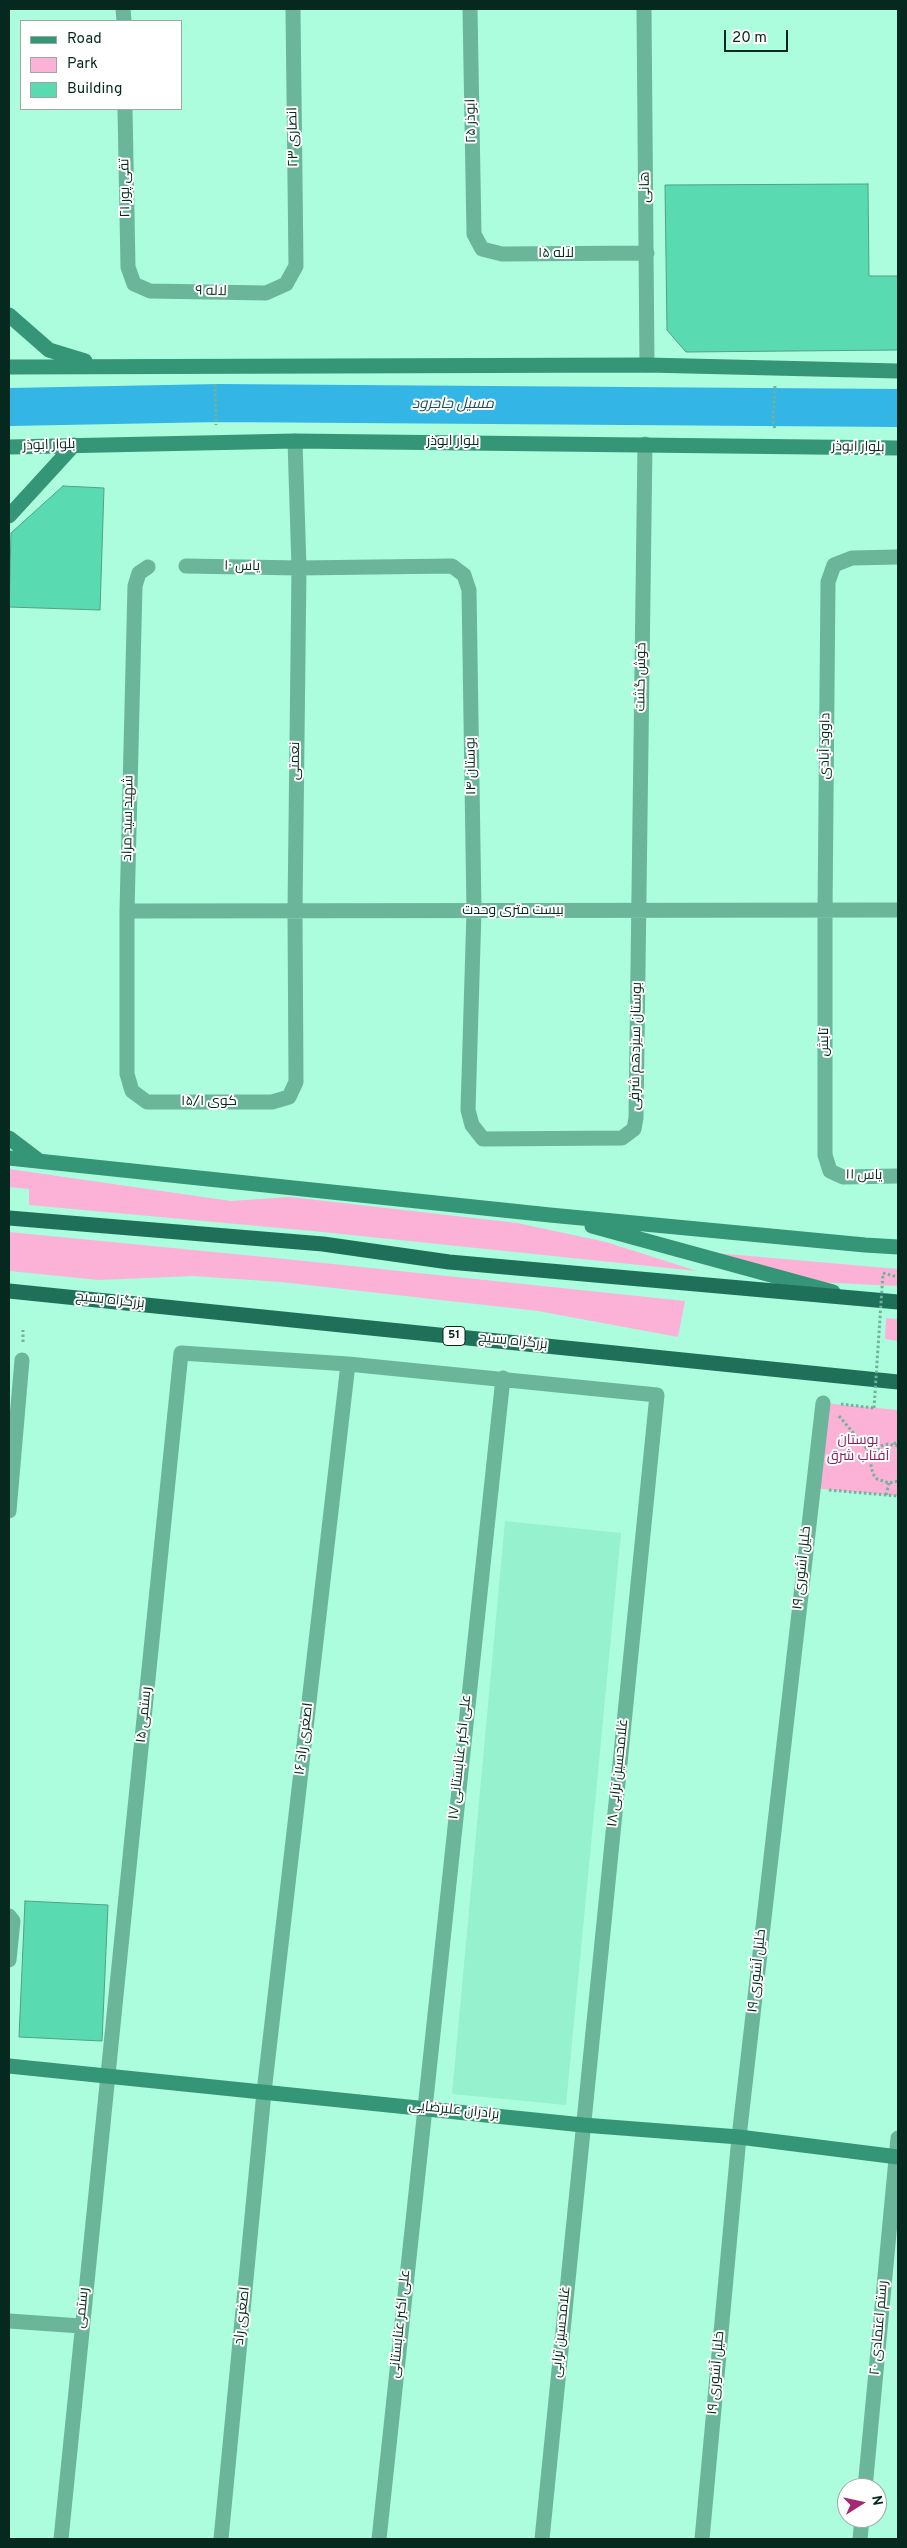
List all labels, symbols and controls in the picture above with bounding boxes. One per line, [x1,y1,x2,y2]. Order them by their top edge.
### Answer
legend [20,20,182,110]
scale bar [727,20,791,52]
text: 20 m [732,29,767,48]
text: Road [67,30,102,49]
text: Park [67,55,98,74]
text: Building [67,80,122,99]
street label: ابوذر ۲۵ [463,99,481,143]
street label: انصاری ۲۳ [285,107,303,167]
street label: تقی پور ۲۱ [117,158,135,218]
street label: هانی [637,171,655,203]
street label: لاله ۱۵ [538,246,574,262]
street label: لاله ۹ [195,283,227,301]
water label: مسیل جاجرود [412,396,494,414]
street label: بلوار ابوذر [427,434,479,450]
street label: بلوار ابوذر [22,437,76,455]
street label: بلوار ابوذر [831,439,885,457]
street label: یاس ۱۰ [224,558,260,576]
street label: خوش گشت [633,642,651,712]
street label: داوود آبادی [817,712,835,780]
street label: بوستان ۱۴ [463,737,481,795]
street label: نعمتی [287,742,305,780]
street label: شهید سید مراد [120,775,138,861]
street label: بیست متری وحدت [462,903,564,919]
street label: بوستان سیزدهم شرقی [627,982,647,1110]
street label: تابش [817,1027,833,1057]
street label: کوی ۱۵/۱ [181,1094,237,1110]
street label: یاس ۱۱ [845,1167,883,1185]
street label: بزرگراه بسیج [75,1289,145,1313]
road number: 51 [443,1326,465,1345]
street label: بزرگراه بسیج [478,1330,548,1354]
park label: بوستان آفتاب شرق [827,1433,889,1465]
street label: خلیل آشوری ۱۹ [790,1525,816,1611]
street label: رستمی ۱۵ [134,1686,156,1744]
street label: علی اکبر عنابستانی ۱۷ [446,1694,476,1820]
street label: اصغری راد ۱۶ [292,1702,318,1776]
street label: غلامحسین ترابی ۱۸ [605,1718,633,1828]
street label: خلیل آشوری ۱۹ [745,1928,771,2014]
street label: برادران علیرضایی [408,2098,500,2124]
street label: علی اکبر عنابستانی [387,2269,415,2379]
street label: رستم اعتمادی ۲۰ [867,2280,893,2376]
street label: غلامحسین ترابی [549,2285,575,2379]
street label: اصغری راد [232,2286,254,2346]
street label: رستمی [72,2287,94,2329]
street label: خلیل آشوری ۱۹ [705,2331,729,2415]
north arrow [837,2478,887,2528]
text: N [867,2494,886,2507]

